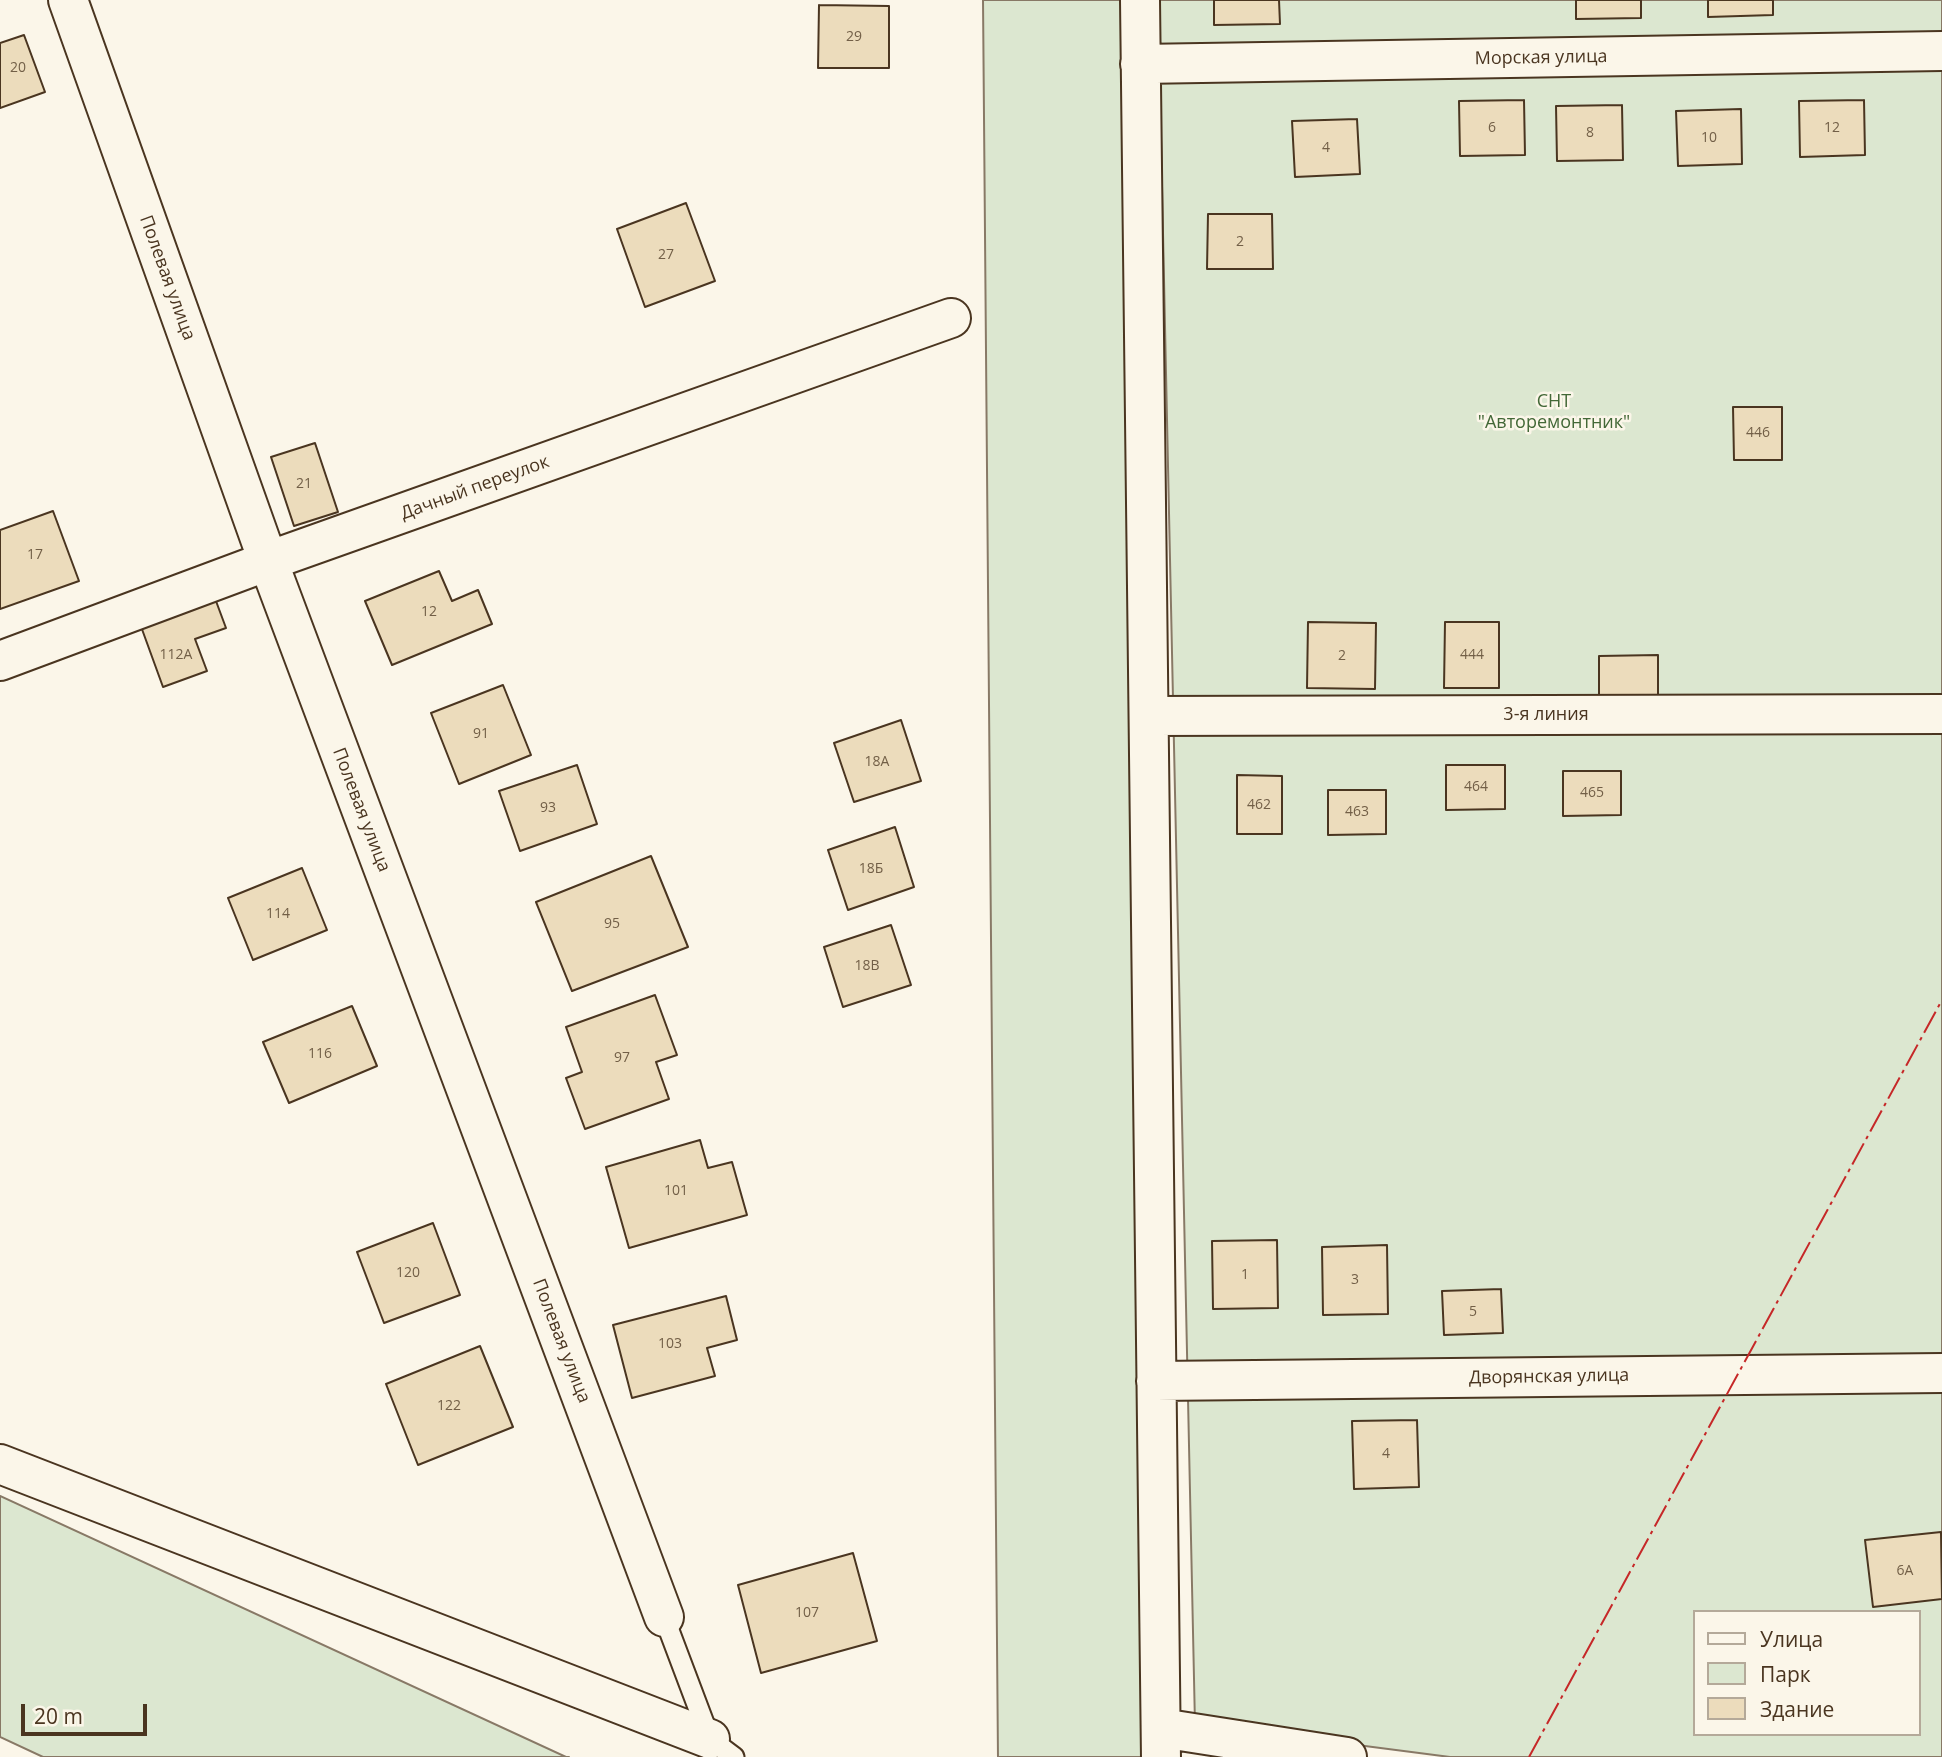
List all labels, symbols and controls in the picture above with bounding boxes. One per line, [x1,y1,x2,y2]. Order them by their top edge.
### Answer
house number: 29 [846,29,862,45]
street label: Морская улица [1475,46,1607,70]
house number: 20 [10,60,26,76]
house number: 6 [1488,120,1496,136]
house number: 12 [1824,120,1840,136]
house number: 8 [1586,125,1594,141]
house number: 10 [1701,130,1717,146]
house number: 4 [1322,140,1330,156]
street label: Полевая улица [134,213,200,343]
house number: 2 [1236,234,1244,250]
house number: 27 [658,247,674,263]
park label: СНТ "Авторемонтник" [1478,391,1630,434]
house number: 446 [1746,425,1770,441]
street label: Дачный переулок [398,451,552,525]
house number: 21 [296,476,312,492]
house number: 17 [27,547,43,563]
house number: 12 [421,604,437,620]
house number: 112А [160,647,192,663]
house number: 444 [1460,647,1484,663]
house number: 2 [1338,648,1346,664]
street label: 3-я линия [1503,704,1589,726]
house number: 91 [473,726,489,742]
street label: Полевая улица [327,745,395,875]
house number: 18А [865,754,889,770]
house number: 464 [1464,779,1488,795]
house number: 465 [1580,785,1604,801]
house number: 462 [1247,797,1271,813]
house number: 93 [540,800,556,816]
house number: 463 [1345,804,1369,820]
house number: 18Б [859,861,883,877]
house number: 114 [266,906,290,922]
house number: 95 [604,916,620,932]
house number: 18В [854,958,880,974]
house number: 116 [308,1046,332,1062]
house number: 97 [614,1050,630,1066]
house number: 101 [664,1183,688,1199]
house number: 120 [396,1265,420,1281]
house number: 1 [1241,1267,1249,1283]
house number: 3 [1351,1272,1359,1288]
street label: Полевая улица [527,1276,595,1406]
house number: 5 [1469,1304,1477,1320]
house number: 103 [658,1336,682,1352]
street label: Дворянская улица [1469,1365,1629,1389]
house number: 122 [437,1398,461,1414]
house number: 4 [1382,1446,1390,1462]
house number: 6А [1897,1563,1913,1579]
house number: 107 [795,1605,819,1621]
legend [1694,1610,1921,1736]
text: Улица [1760,1625,1823,1653]
text: Парк [1760,1660,1811,1688]
scale bar [24,1690,150,1734]
text: Здание [1760,1695,1834,1723]
text: 20 m [34,1702,83,1730]

